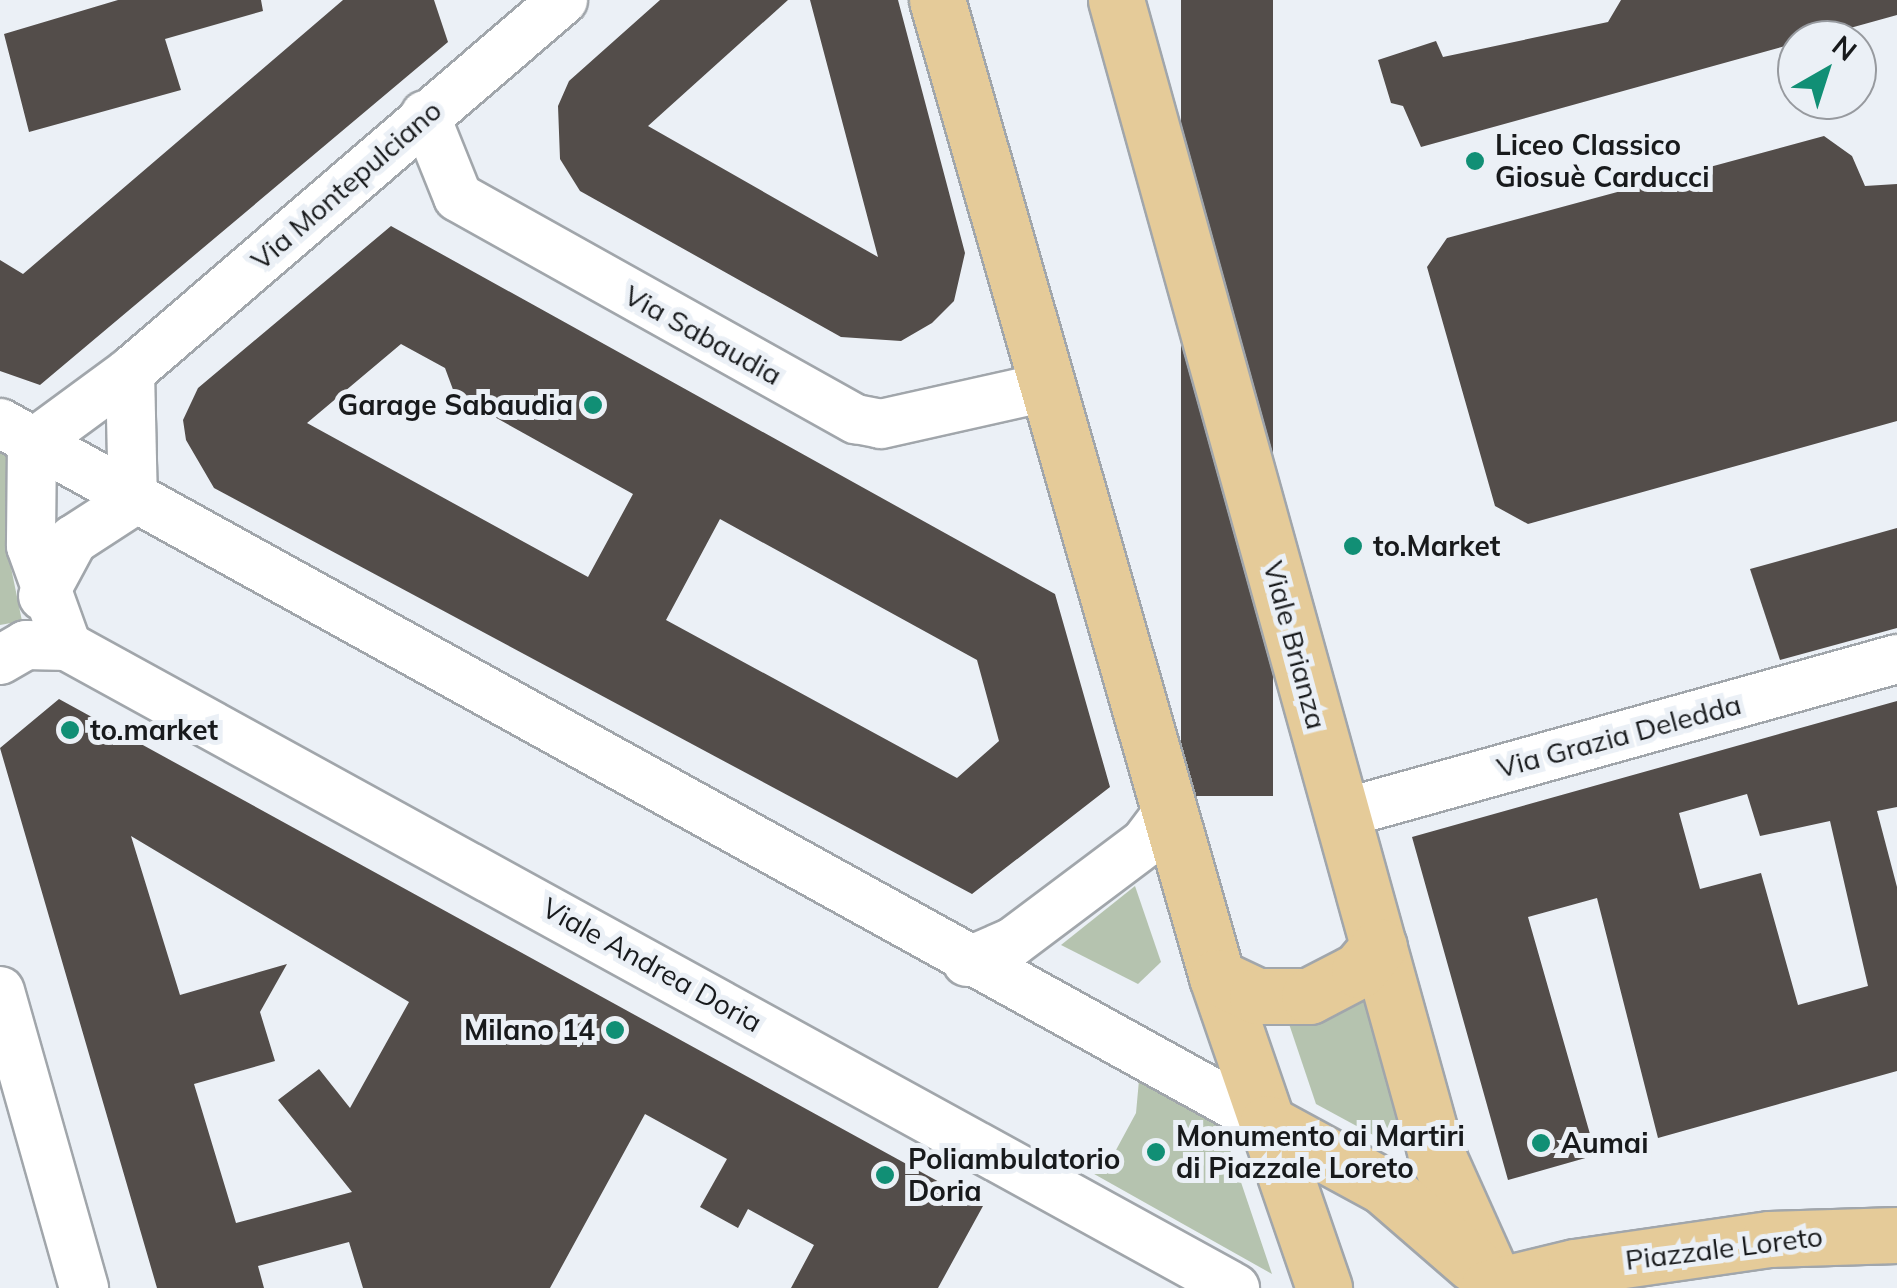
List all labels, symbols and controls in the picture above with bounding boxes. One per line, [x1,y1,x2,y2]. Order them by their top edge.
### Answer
north arrow [1777,20,1877,120]
text: N [1826,28,1864,68]
street label: Via Montepulciano [244,93,448,277]
place label: Liceo Classico Giosuè Carducci [1495,128,1709,194]
marker: Liceo Classico Giosuè Carducci [1464,150,1486,172]
street label: Via Sabaudia [619,278,787,392]
place label: Garage Sabaudia [337,388,573,422]
marker: Garage Sabaudia [582,394,604,416]
place label: to.Market [1373,529,1500,563]
marker: to.Market [1342,535,1364,557]
street label: Viale Brianza [1256,557,1334,733]
street label: Via Grazia Deledda [1493,687,1745,785]
place label: to.market [90,713,218,747]
marker: to.market [59,719,81,741]
street label: Viale Andrea Doria [536,891,768,1039]
place label: Milano 14 [464,1013,595,1047]
marker: Milano 14 [604,1019,626,1041]
place label: Monumento ai Martiri di Piazzale Loreto [1176,1119,1465,1185]
place label: Aumai [1561,1126,1649,1160]
marker: Aumai [1530,1132,1552,1154]
marker: Monumento ai Martiri di Piazzale Loreto [1145,1141,1167,1163]
place label: Poliambulatorio Doria [908,1142,1120,1208]
marker: Poliambulatorio Doria [872,1162,898,1188]
street label: Piazzale Loreto [1623,1219,1825,1277]

